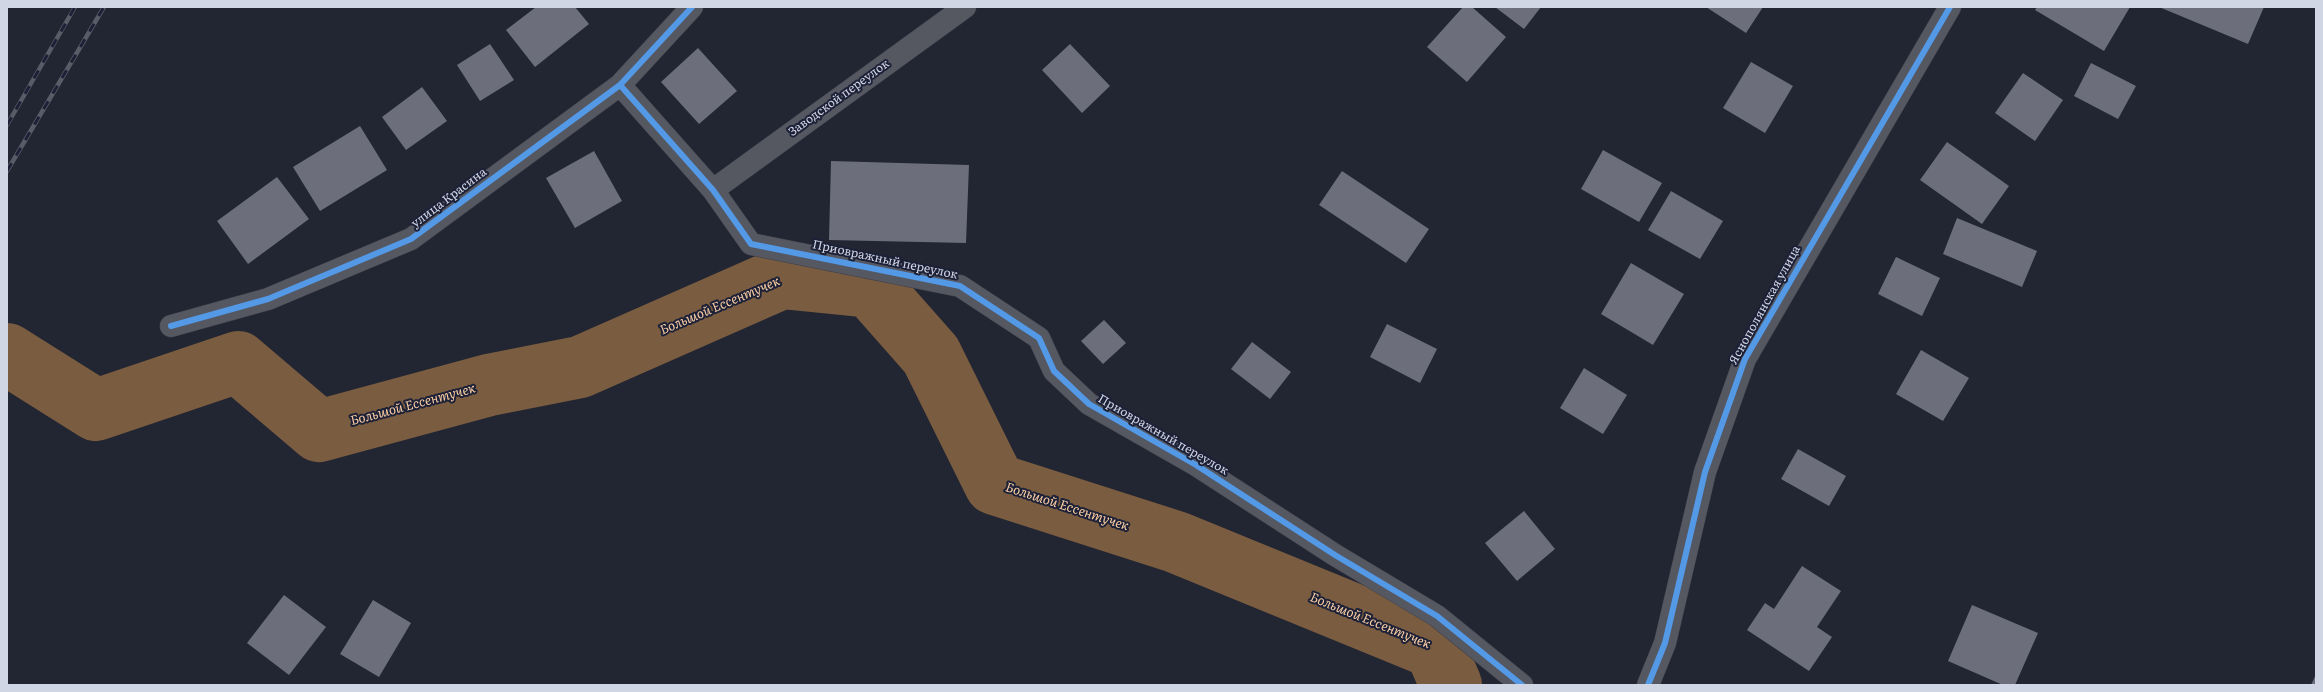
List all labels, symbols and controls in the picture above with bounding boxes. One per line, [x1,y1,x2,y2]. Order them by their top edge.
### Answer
street label: Заводской переулок [786,57,892,139]
street label: улица Красина [408,165,490,231]
street label: Приовражный переулок [811,238,959,282]
street label: Яснополянская улица [1726,243,1804,367]
water label: Большой Ессентучек [658,274,782,338]
water label: Большой Ессентучек [349,381,477,429]
street label: Приовражный переулок [1095,392,1231,478]
water label: Большой Ессентучек [1003,480,1131,534]
water label: Большой Ессентучек [1307,590,1433,652]

